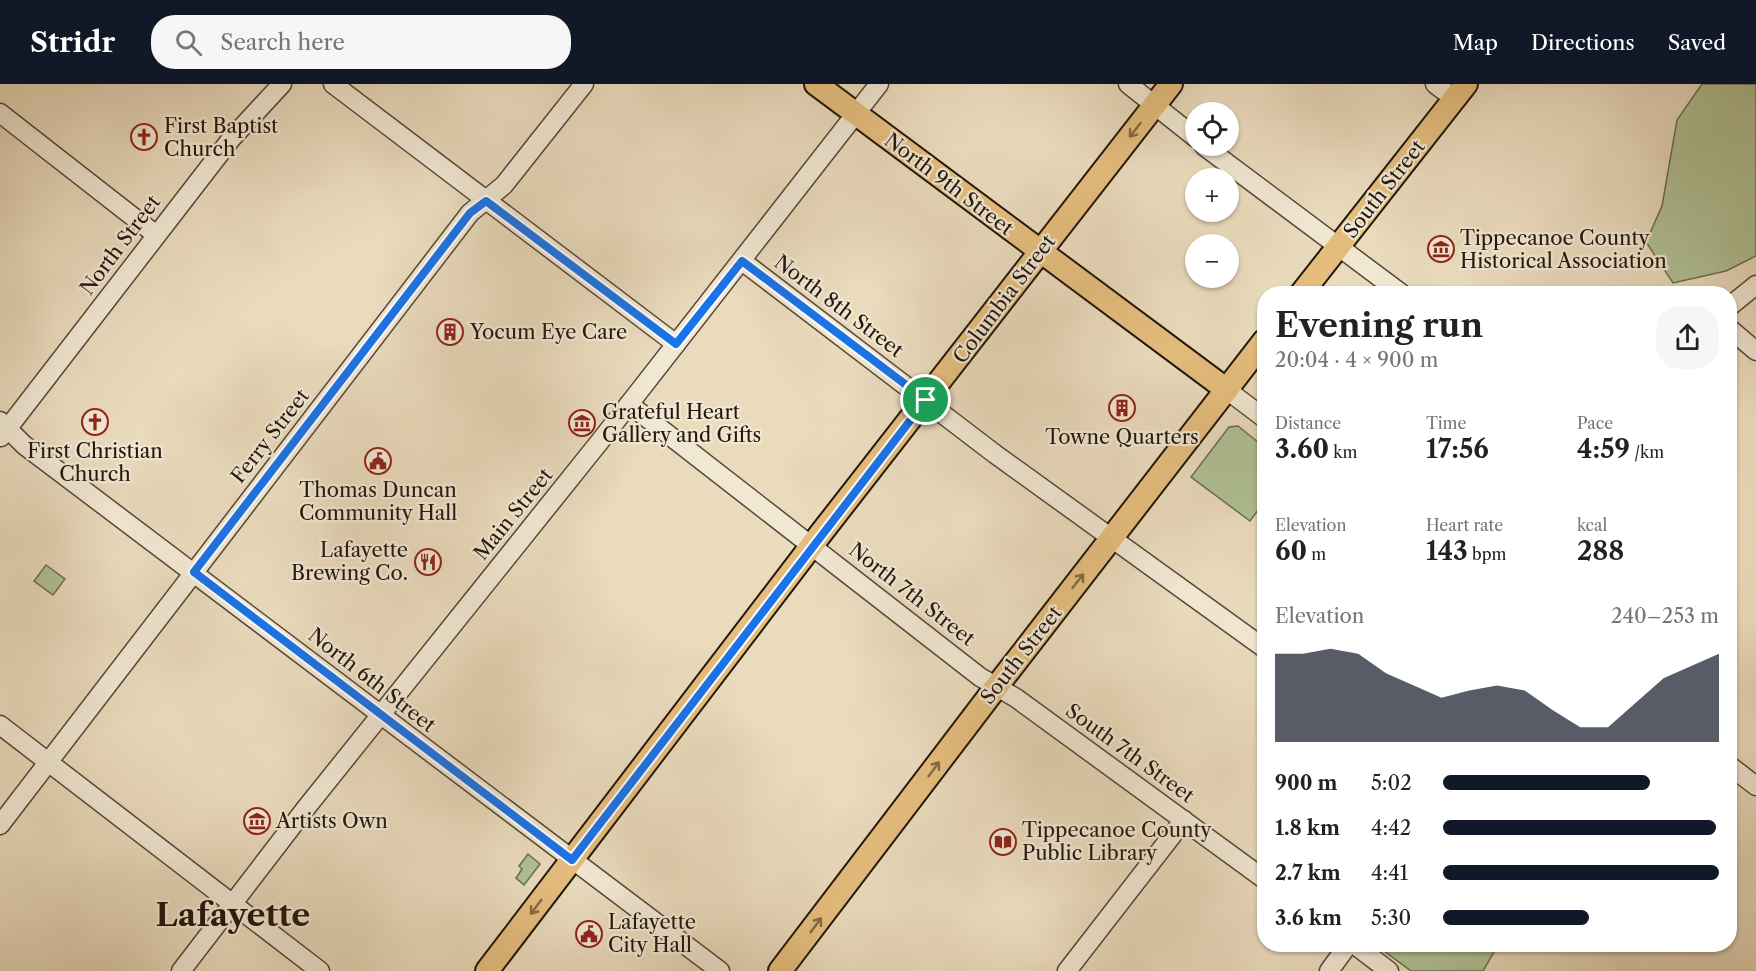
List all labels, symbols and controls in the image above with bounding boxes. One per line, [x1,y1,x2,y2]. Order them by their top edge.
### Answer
search box [151,15,571,69]
text: Stridr [30,25,115,59]
icon: search [172,26,205,59]
text: Search here [220,29,345,56]
text: Map [1453,30,1498,55]
text: Directions [1531,30,1635,55]
text: Saved [1668,30,1726,55]
map controls [1185,102,1239,288]
button: locate [1185,102,1239,156]
place label: First Baptist Church [164,114,278,161]
church icon: First Baptist Church [129,122,159,152]
one-way arrow [1128,122,1141,138]
street label: North 9th Street [880,128,1018,240]
street label: South Street [1338,135,1430,243]
button: + [1185,168,1239,222]
street label: North Street [75,191,165,299]
place label: Tippecanoe County Historical Association [1460,226,1667,273]
street label: Columbia Street [948,230,1060,368]
button: − [1185,234,1239,288]
museum icon: Tippecanoe County Historical Association [1426,234,1456,264]
street label: North 8th Street [770,250,908,362]
text: Evening run [1275,305,1483,346]
button: share [1656,306,1719,369]
building icon: Yocum Eye Care [435,317,465,347]
place label: Yocum Eye Care [469,320,627,344]
text: 20:04 · 4 × 900 m [1275,348,1438,372]
pin [900,374,951,425]
icon: arrive [909,383,942,416]
street label: Ferry Street [226,384,314,488]
building icon: Towne Quarters [1107,393,1137,423]
place label: Grateful Heart Gallery and Gifts [602,400,761,447]
church icon: First Christian Church [80,407,110,437]
museum icon: Grateful Heart Gallery and Gifts [567,408,597,438]
text: Distance [1275,413,1341,433]
text: Time [1426,413,1466,433]
text: Pace [1577,413,1613,433]
place label: Towne Quarters [1045,425,1199,449]
text: 3.60 [1275,433,1329,465]
text: 17:56 [1426,433,1489,465]
text: 4:59 [1577,433,1630,465]
place label: First Christian Church [27,439,163,486]
text: km [1329,442,1357,462]
text: /km [1630,442,1664,462]
public building icon: Thomas Duncan Community Hall [363,446,393,476]
street label: Main Street [469,463,557,565]
place label: Thomas Duncan Community Hall [299,478,457,525]
text: Elevation [1275,515,1346,535]
text: Heart rate [1426,515,1503,535]
text: kcal [1577,515,1607,535]
text: 60 [1275,535,1307,567]
text: 143 [1426,535,1468,567]
text: 288 [1577,535,1624,567]
street label: North 7th Street [844,537,980,651]
place label: Lafayette Brewing Co. [291,538,408,585]
text: m [1307,544,1326,564]
text: bpm [1468,544,1506,564]
restaurant icon: Lafayette Brewing Co. [413,547,443,577]
one-way arrow [1071,573,1084,589]
street label: South Street [975,601,1067,709]
text: Elevation [1275,604,1364,628]
text: 240–253 m [1611,604,1719,628]
street label: North 6th Street [304,623,440,737]
street label: South 7th Street [1061,698,1199,808]
one-way arrow [928,762,940,778]
text: 900 m [1275,771,1337,795]
text: 5:02 [1371,771,1412,795]
museum icon: Artists Own [242,806,272,836]
place label: Artists Own [275,809,388,833]
text: 1.8 km [1275,816,1340,840]
text: 4:42 [1371,816,1411,840]
place label: Tippecanoe County Public Library [1022,818,1213,865]
library icon: Tippecanoe County Public Library [988,827,1018,857]
text: 2.7 km [1275,861,1341,885]
text: 4:41 [1371,861,1408,885]
district label: Lafayette [156,895,310,934]
one-way arrow [529,898,542,914]
text: 3.6 km [1275,906,1342,930]
text: 5:30 [1371,906,1411,930]
place label: Lafayette City Hall [608,910,696,957]
one-way arrow [810,917,823,933]
public building icon: Lafayette City Hall [574,919,604,949]

